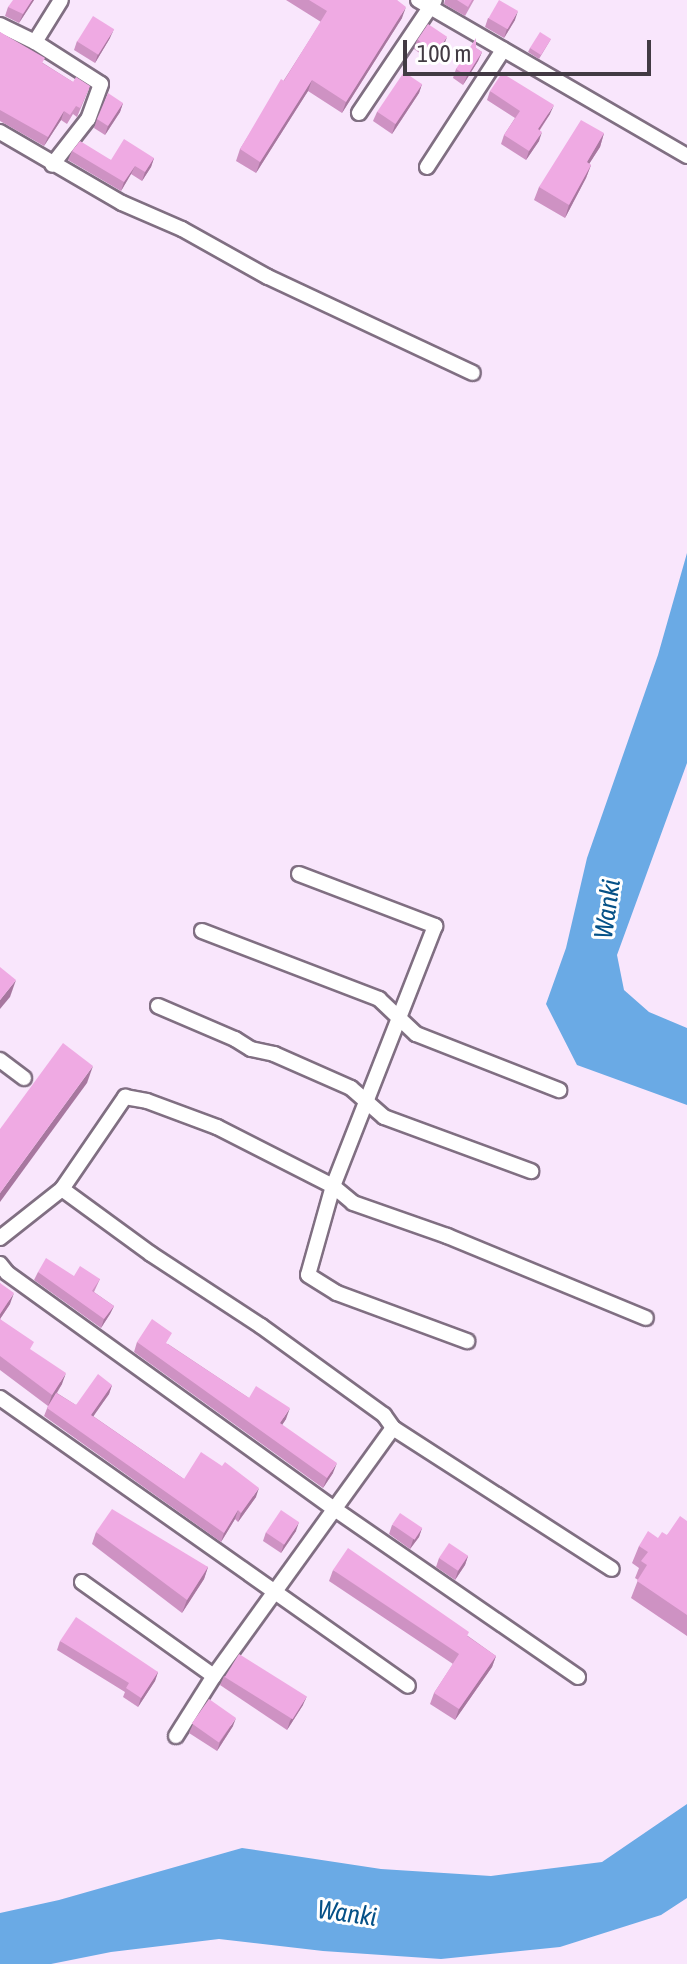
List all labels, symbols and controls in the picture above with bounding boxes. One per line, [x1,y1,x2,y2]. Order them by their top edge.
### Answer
scale bar [407,24,655,74]
text: 100 m [417,40,471,67]
water label: Wanki [588,877,628,941]
water label: Wanki [315,1894,379,1934]

